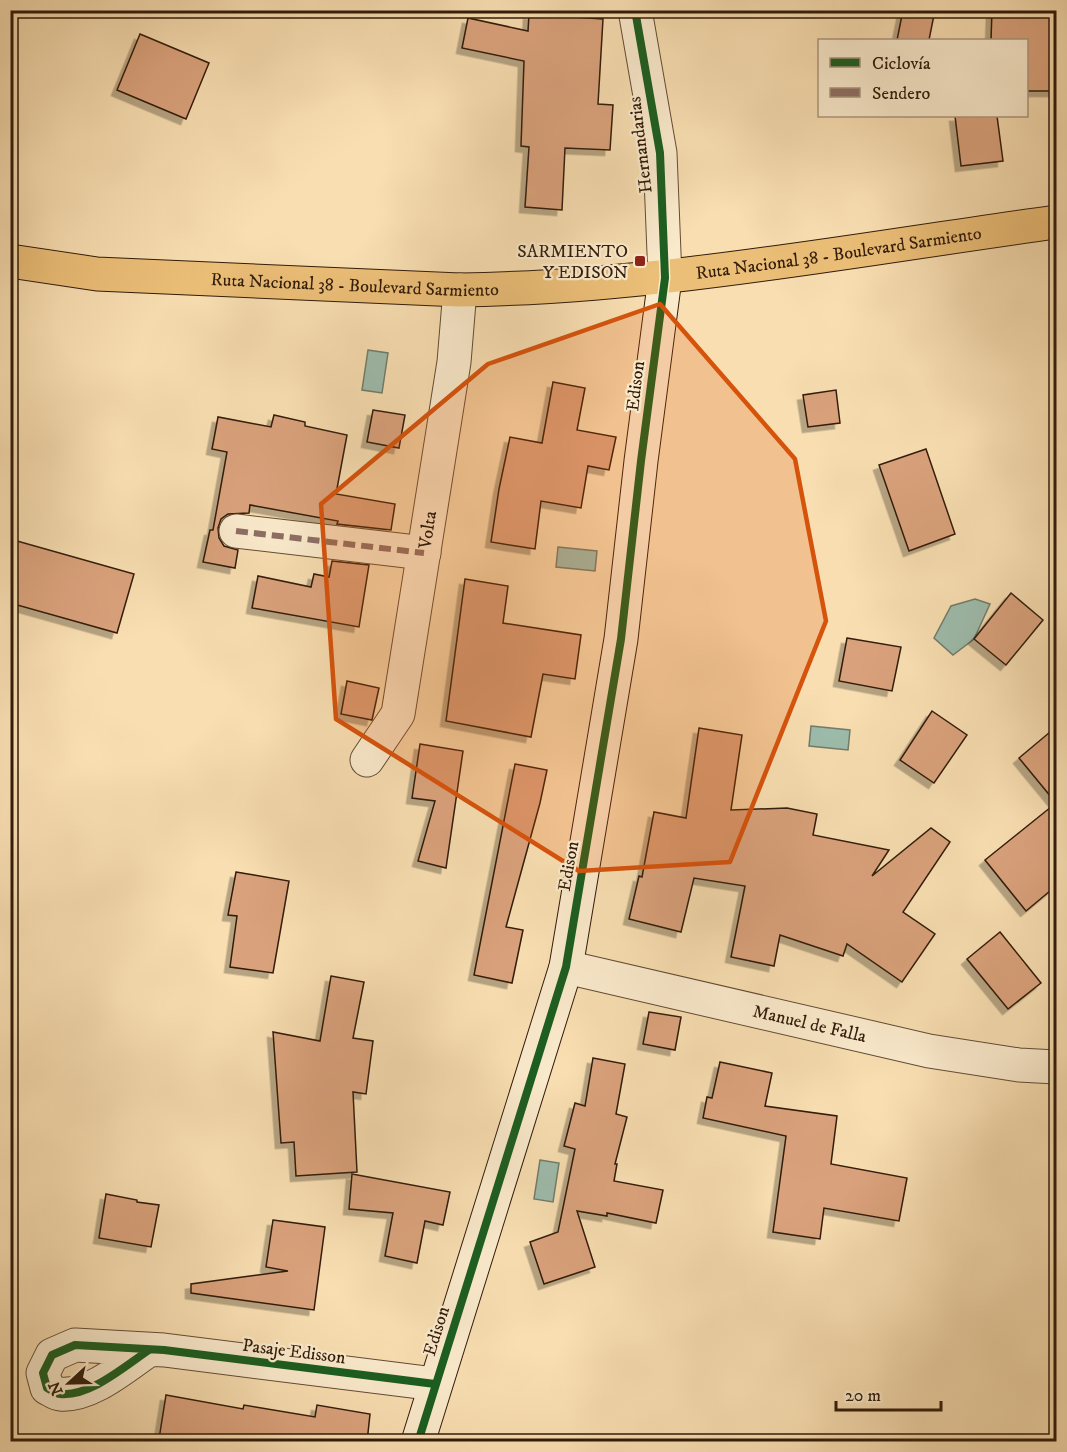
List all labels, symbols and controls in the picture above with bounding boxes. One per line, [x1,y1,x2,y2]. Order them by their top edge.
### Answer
legend [818,39,1028,117]
text: Ciclovía [872,53,931,75]
text: Sendero [872,83,930,105]
street label: Hernandarias [624,95,658,194]
street label: Ruta Nacional 38 - Boulevard Sarmiento [695,223,983,285]
place label: SARMIENTO Y EDISON [517,241,628,284]
marker: SARMIENTO Y EDISON [633,254,647,268]
street label: Ruta Nacional 38 - Boulevard Sarmiento [210,269,499,302]
street label: Edison [622,359,650,413]
street label: Volta [414,509,442,551]
street label: Edison [554,839,584,893]
street label: Manuel de Falla [750,1001,869,1048]
street label: Edison [419,1303,455,1359]
street label: Pasaje Edisson [241,1335,347,1369]
north arrow [39,1353,99,1413]
scale bar [836,1374,941,1412]
text: N [44,1378,68,1398]
text: 20 m [845,1385,881,1407]

